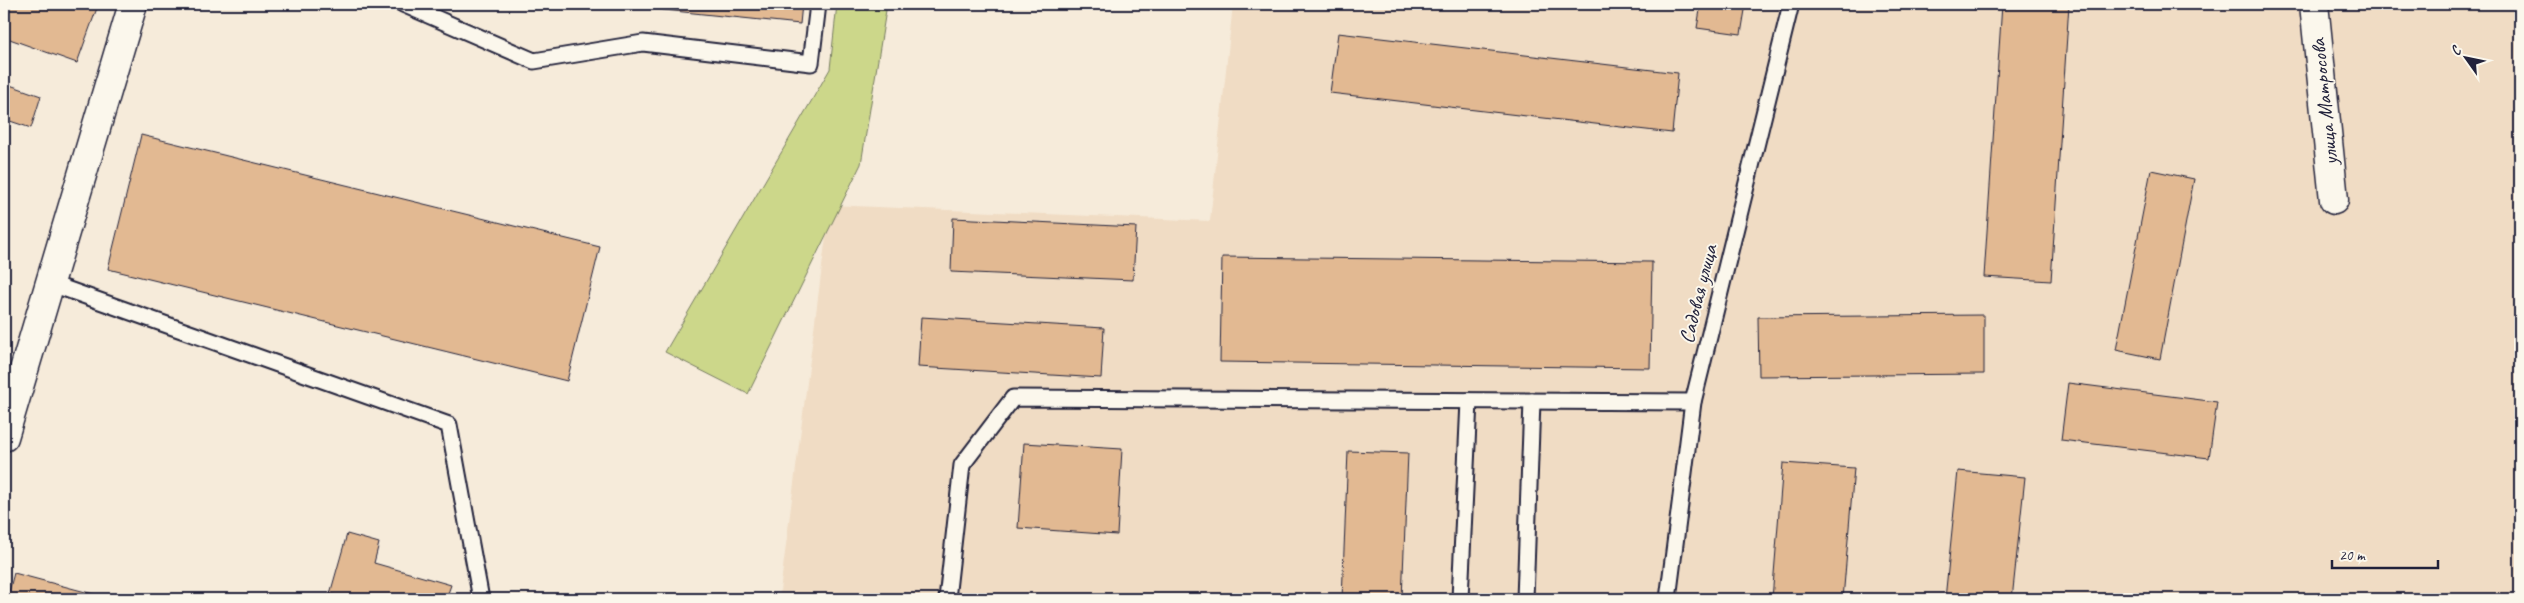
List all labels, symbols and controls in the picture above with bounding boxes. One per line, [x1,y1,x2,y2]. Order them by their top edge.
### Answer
north arrow [2442,32,2492,82]
street label: улица Матросова [2304,36,2344,169]
text: С [2447,42,2466,59]
street label: Садовая улица [1673,240,1723,346]
scale bar [2332,538,2438,570]
text: 20 m [2339,546,2366,565]

